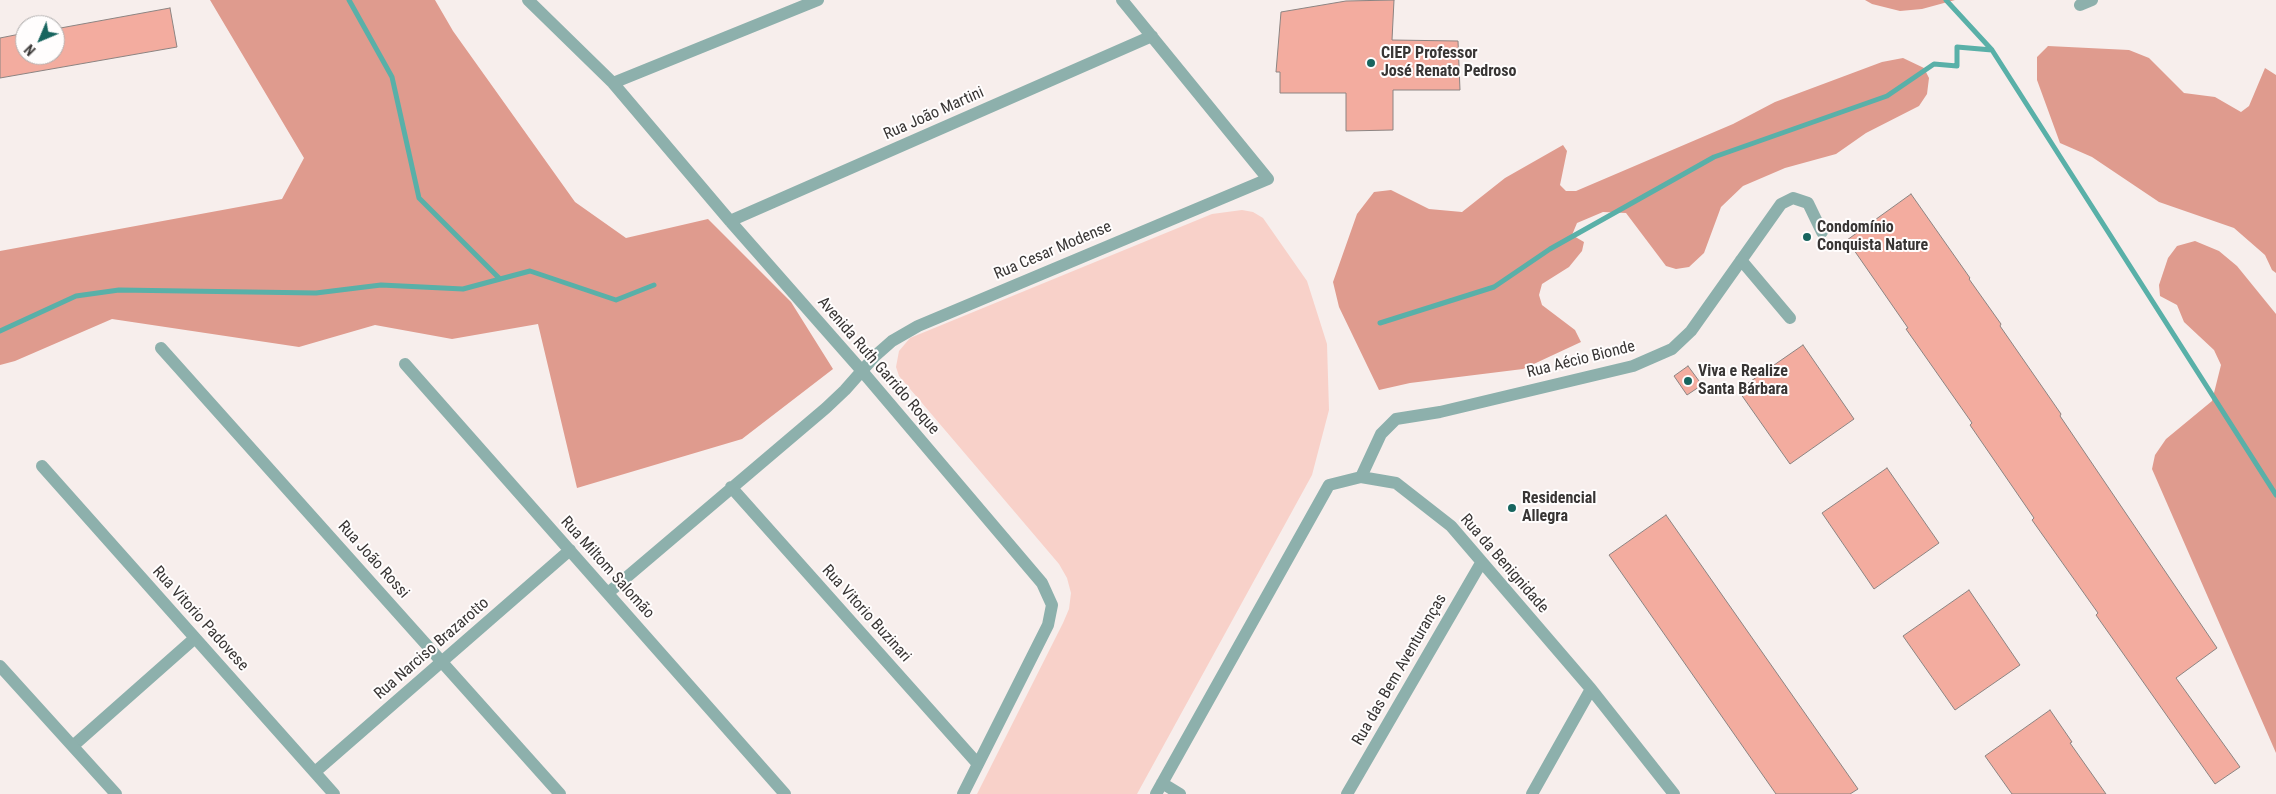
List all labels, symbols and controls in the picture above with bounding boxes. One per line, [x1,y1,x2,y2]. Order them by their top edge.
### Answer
north arrow [15,15,65,65]
text: N [21,41,39,59]
place label: CIEP Professor José Renato Pedroso [1381,44,1516,82]
marker: CIEP Professor José Renato Pedroso [1365,57,1377,69]
street label: Rua João Martini [881,83,987,145]
street label: Rua Cesar Modense [991,218,1115,284]
place label: Condomínio Conquista Nature [1817,218,1928,256]
marker: Condomínio Conquista Nature [1801,231,1813,243]
street label: Avenida Ruth Garrido Roque [813,293,943,439]
street label: Rua Aécio Bionde [1525,337,1637,383]
place label: Viva e Realize Santa Bárbara [1698,362,1788,400]
marker: Viva e Realize Santa Bárbara [1682,375,1694,387]
place label: Residencial Allegra [1522,489,1596,527]
marker: Residencial Allegra [1506,502,1518,514]
street label: Rua da Benignidade [1456,511,1552,617]
street label: Rua Miltom Salomão [556,513,658,623]
street label: Rua João Rossi [333,517,413,603]
street label: Rua Vitorio Buzinari [817,561,915,667]
street label: Rua Vitorio Padovese [148,563,252,675]
street label: Rua das Bem Aventuranças [1349,591,1451,749]
street label: Rua Narciso Brazarotto [371,594,493,704]

